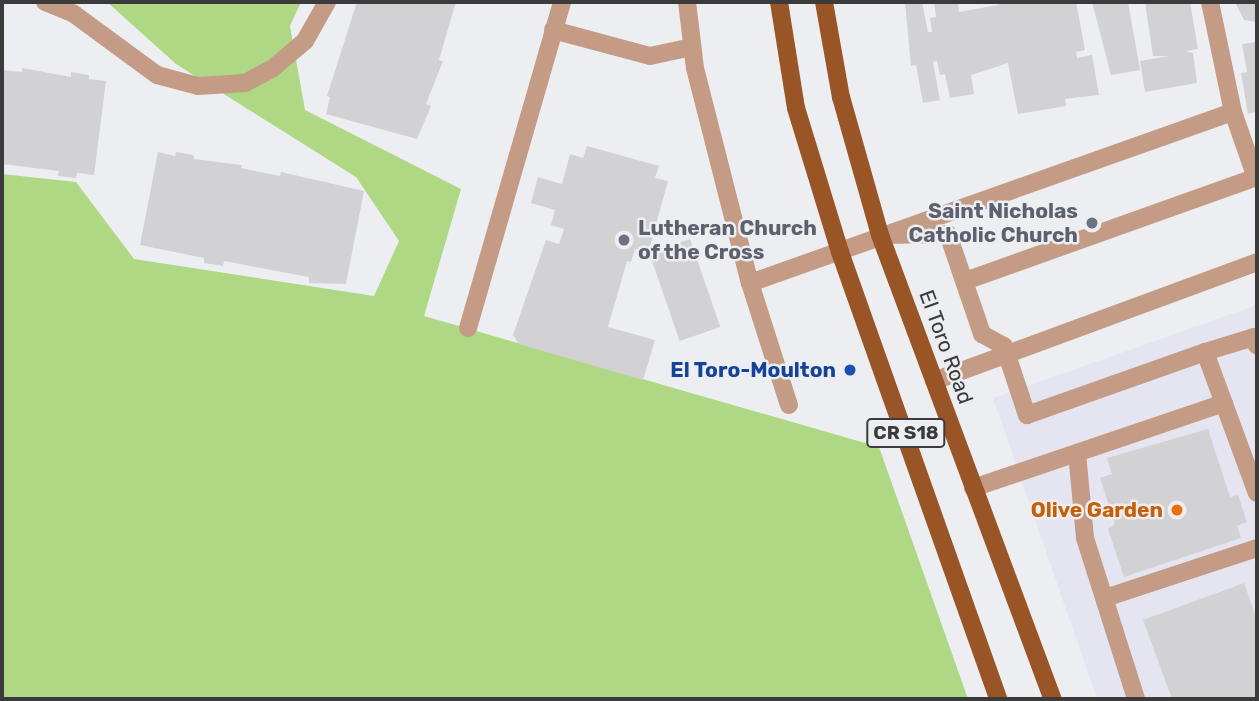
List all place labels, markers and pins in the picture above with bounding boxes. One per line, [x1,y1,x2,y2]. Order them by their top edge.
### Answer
place label: Saint Nicholas Catholic Church [908,198,1078,248]
place label: Lutheran Church of the Cross [638,215,817,265]
marker: Saint Nicholas Catholic Church [1084,215,1100,231]
marker: Lutheran Church of the Cross [616,232,632,248]
place label: El Toro-Moulton [670,357,836,383]
marker: El Toro-Moulton [842,362,858,378]
place label: Olive Garden [1031,497,1163,523]
marker: Olive Garden [1169,502,1185,518]

